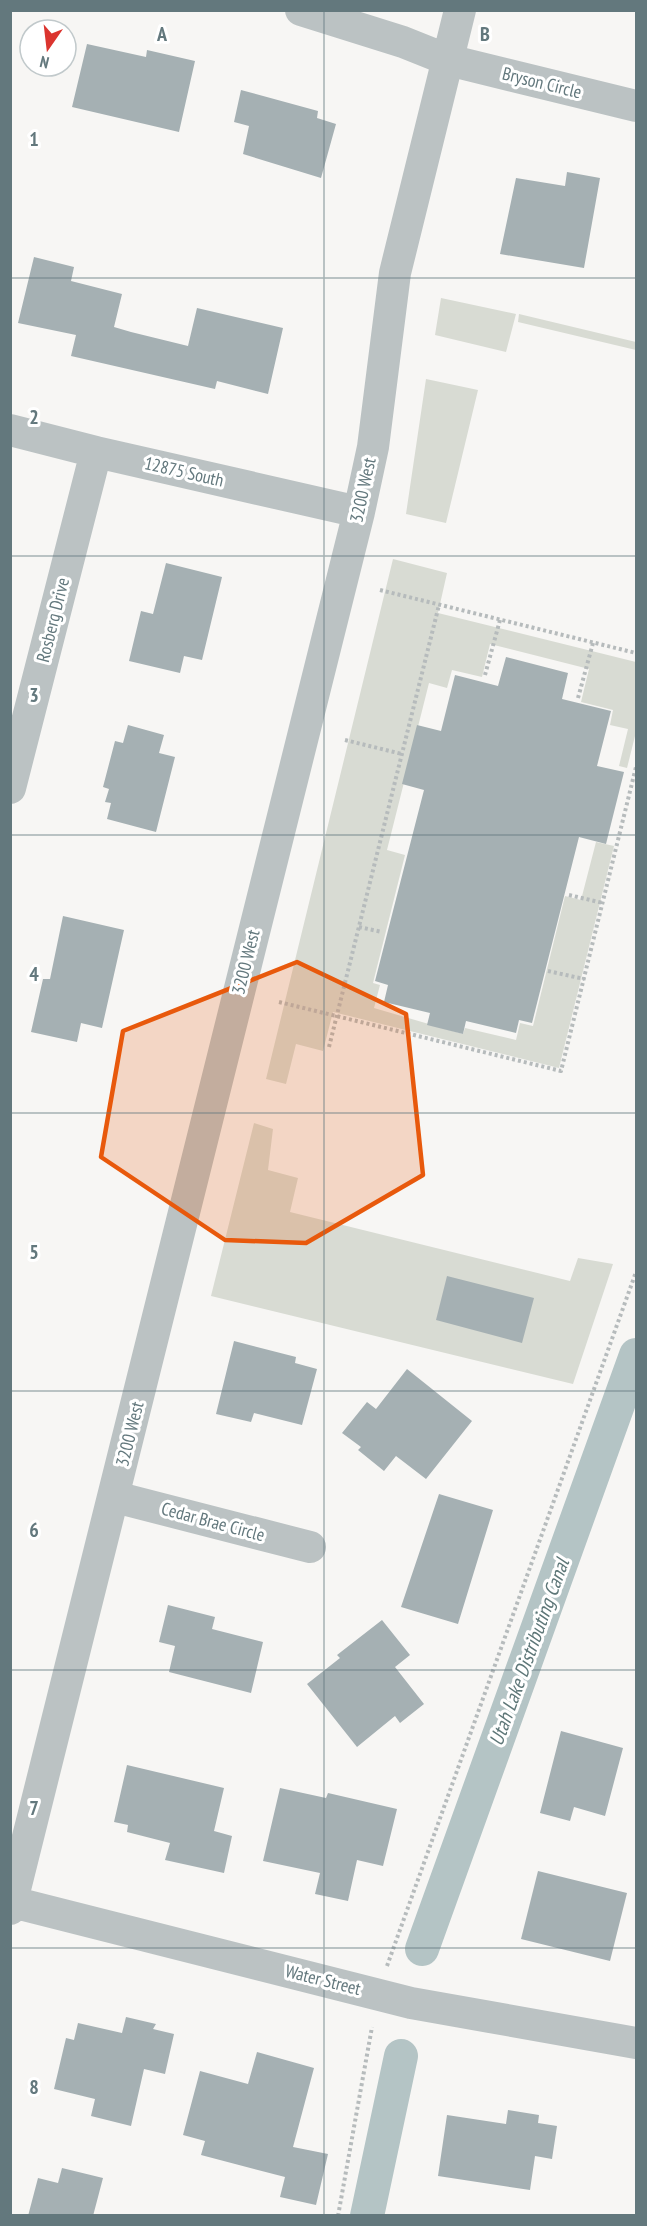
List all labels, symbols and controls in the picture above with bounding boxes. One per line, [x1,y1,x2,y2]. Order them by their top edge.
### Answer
north arrow [18,18,78,78]
text: A [156,21,168,47]
text: B [480,21,490,47]
text: N [38,52,51,73]
street label: Bryson Circle [500,62,584,103]
text: 1 [29,126,39,152]
text: 2 [29,404,39,430]
street label: 12875 South [142,451,226,492]
street label: 3200 West [344,455,381,524]
street label: Rosberg Drive [31,575,74,665]
text: 3 [29,682,39,708]
street label: 3200 West [226,927,265,997]
text: 4 [29,961,39,987]
text: 5 [29,1239,39,1265]
street label: 3200 West [110,1399,149,1469]
street label: Cedar Brae Circle [159,1497,267,1546]
text: 6 [29,1517,39,1543]
water label: Utah Lake Distributing Canal [483,1553,576,1749]
text: 7 [29,1795,39,1821]
street label: Water Street [283,1959,363,2000]
text: 8 [29,2074,39,2100]

